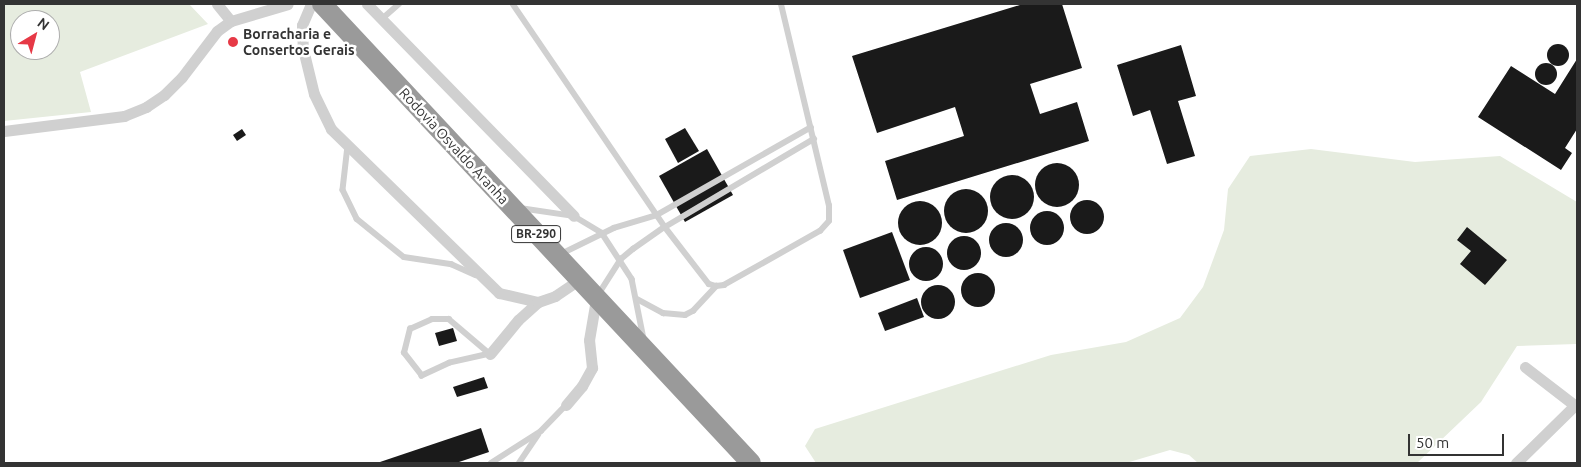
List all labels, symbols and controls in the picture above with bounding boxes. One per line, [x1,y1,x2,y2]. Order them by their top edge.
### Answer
north arrow [10,10,60,60]
text: N [34,14,52,33]
place label: Borracharia e Consertos Gerais [243,26,355,58]
marker: Borracharia e Consertos Gerais [227,36,239,48]
street label: Rodovia Osvaldo Aranha [396,84,512,208]
road number: BR-290 [511,224,561,243]
scale bar [1411,424,1507,456]
text: 50 m [1416,434,1449,451]

